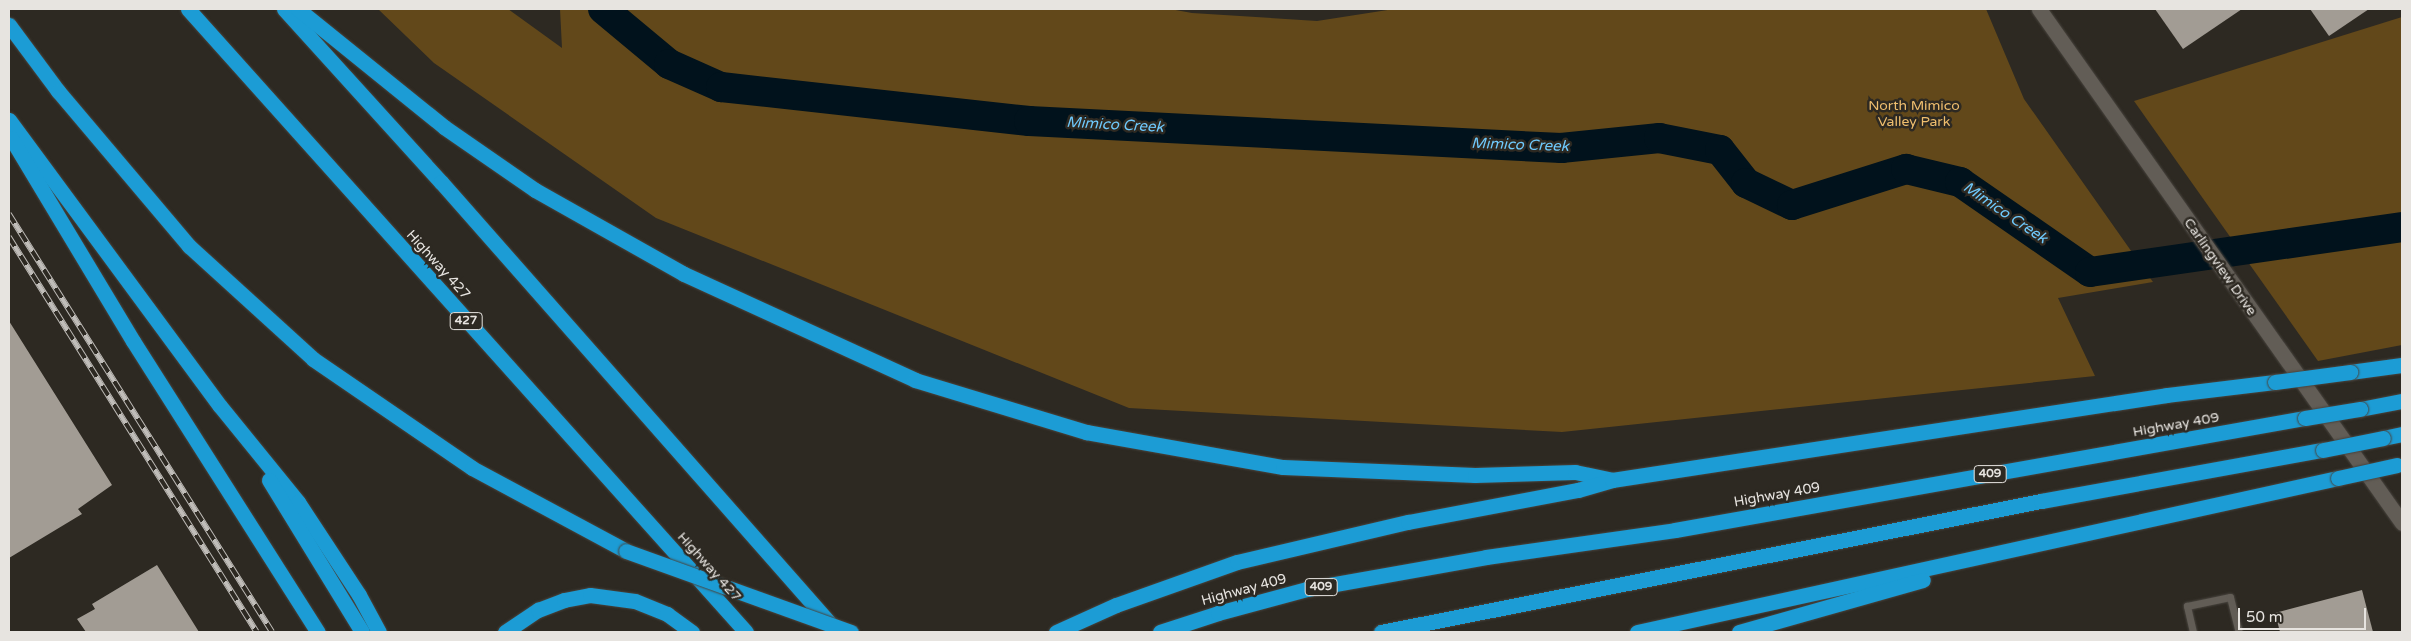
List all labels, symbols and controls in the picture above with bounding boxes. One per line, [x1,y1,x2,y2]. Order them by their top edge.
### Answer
park label: North Mimico Valley Park [1868,98,1960,130]
water label: Mimico Creek [1066,113,1164,137]
water label: Mimico Creek [1471,134,1569,156]
water label: Mimico Creek [1960,178,2050,248]
street label: Carlingview Drive [2180,215,2260,319]
street label: Highway 427 [403,227,473,303]
road number: 427 [448,312,484,331]
street label: Highway 409 [2131,409,2221,441]
road number: 409 [1972,464,2008,484]
street label: Highway 409 [1732,479,1822,511]
street label: Highway 427 [674,529,744,605]
street label: Highway 409 [1200,571,1288,609]
road number: 409 [1304,578,1338,596]
scale bar [2241,598,2368,630]
text: 50 m [2246,608,2283,626]

